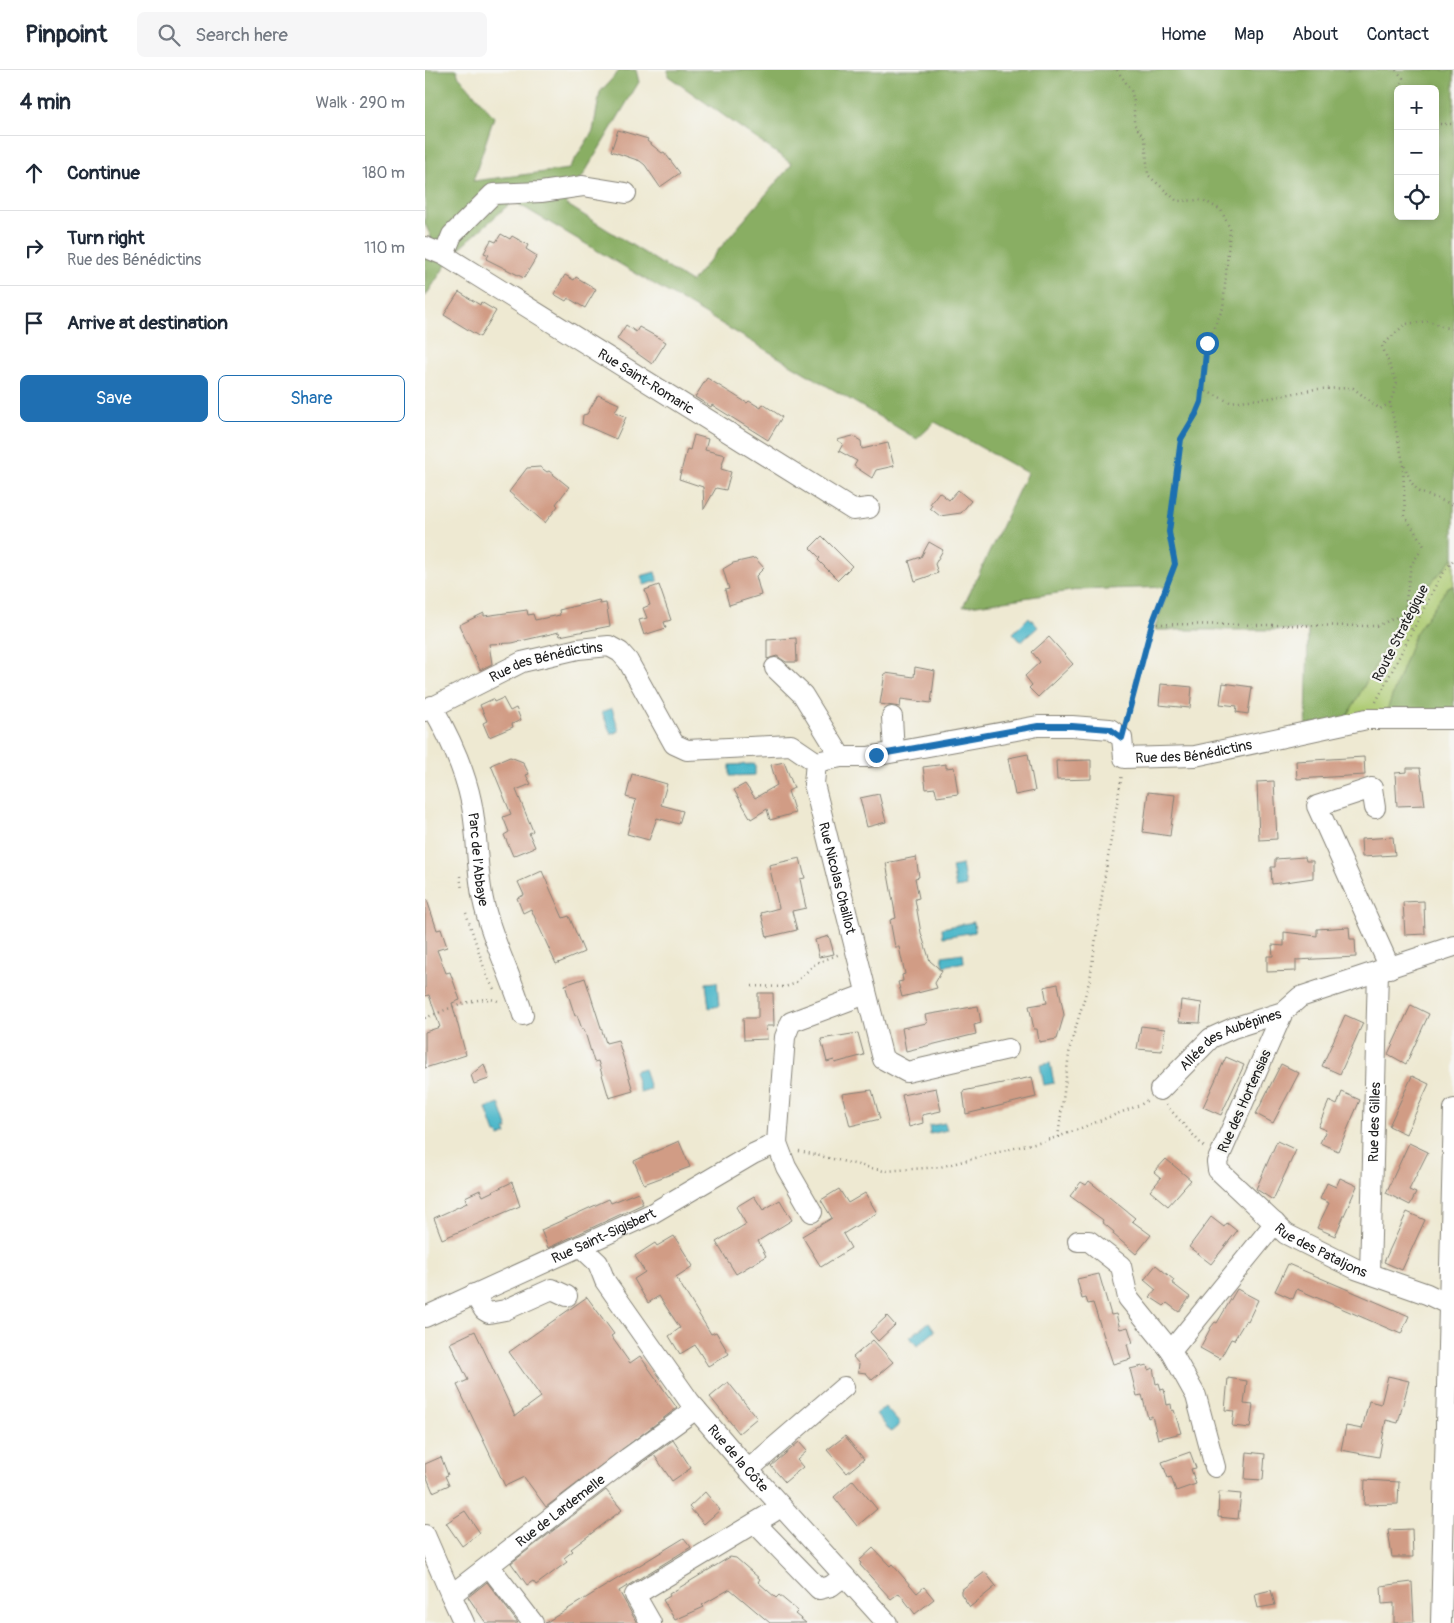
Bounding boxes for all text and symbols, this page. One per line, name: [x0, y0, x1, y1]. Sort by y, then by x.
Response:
search box: [137, 12, 487, 57]
text: Pinpoint: [25, 20, 107, 49]
icon: search: [155, 21, 183, 49]
text: Search here: [195, 23, 288, 47]
text: Home: [1161, 23, 1206, 46]
text: Map: [1234, 23, 1264, 46]
text: About: [1292, 23, 1338, 46]
text: Contact: [1366, 23, 1429, 46]
map controls: [1394, 85, 1439, 220]
button: +: [1394, 85, 1439, 130]
text: 4 min: [20, 89, 71, 116]
text: Walk · 290 m: [316, 93, 405, 113]
button: −: [1394, 130, 1439, 175]
icon: ahead: [20, 159, 48, 187]
text: Continue: [67, 161, 140, 185]
text: 180 m: [362, 163, 405, 183]
button: locate: [1394, 175, 1439, 220]
text: Turn right: [67, 226, 145, 250]
icon: right: [20, 234, 48, 262]
text: 110 m: [364, 238, 405, 258]
text: Rue des Bénédictins: [67, 250, 201, 270]
icon: arrive: [20, 309, 48, 337]
text: Arrive at destination: [67, 311, 228, 335]
route start: [1196, 332, 1219, 355]
street label: Rue Saint-Romaric: [595, 345, 697, 418]
button: Save: [20, 375, 208, 422]
button: Share: [218, 375, 405, 422]
street label: Route Stratégique: [1369, 582, 1432, 684]
street label: Rue des Bénédictins: [487, 639, 604, 686]
street label: Rue des Bénédictins: [1135, 736, 1254, 767]
route end: [865, 744, 888, 767]
street label: Parc de l'Abbaye: [464, 812, 492, 908]
street label: Rue Nicolas Chaillot: [815, 820, 859, 936]
street label: Allée des Aubépines: [1176, 1005, 1284, 1074]
street label: Rue des Hortensias: [1214, 1046, 1275, 1155]
street label: Rue des Gilles: [1365, 1081, 1384, 1162]
street label: Rue Saint-Sigisbert: [549, 1205, 659, 1267]
street label: Rue des Pataljons: [1271, 1220, 1370, 1281]
street label: Rue de la Côte: [704, 1421, 772, 1496]
street label: Rue de Lardemelle: [513, 1471, 608, 1551]

